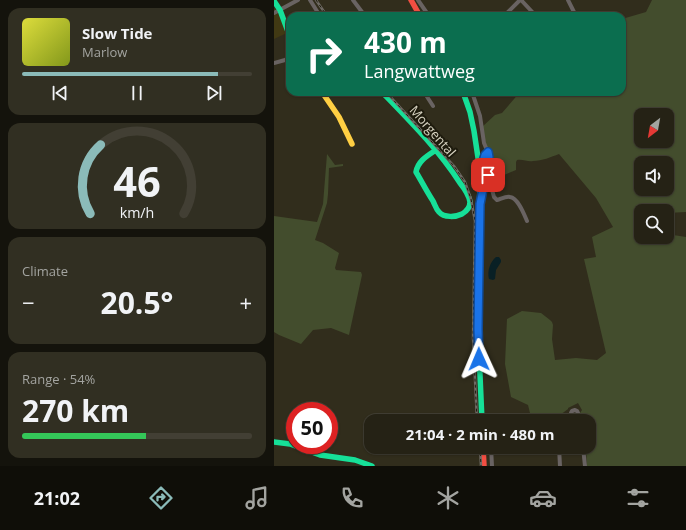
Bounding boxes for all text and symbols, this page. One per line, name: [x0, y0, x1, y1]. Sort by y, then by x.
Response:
text: Slow Tide: [82, 23, 152, 43]
text: 430 m: [364, 23, 447, 61]
icon: right: [298, 28, 350, 80]
text: Marlow: [82, 43, 127, 61]
text: Langwattweg: [364, 59, 475, 83]
icon: previous: [49, 82, 71, 104]
icon: pause: [126, 82, 148, 104]
icon: next: [203, 82, 225, 104]
street label: Morgental: [406, 102, 460, 160]
north arrow: [634, 108, 674, 148]
map controls: [634, 108, 674, 244]
text: 46: [113, 153, 161, 209]
button: sound: [634, 156, 674, 196]
pin: [471, 158, 505, 192]
icon: arrive: [477, 164, 499, 186]
text: km/h: [120, 202, 154, 221]
button: search: [634, 204, 674, 244]
text: Climate: [22, 262, 68, 280]
text: 20.5°: [101, 282, 173, 323]
text: −: [22, 287, 35, 317]
text: +: [239, 287, 252, 317]
position arrow: [458, 338, 500, 380]
text: Range · 54%: [22, 370, 95, 388]
text: 270 km: [22, 390, 129, 431]
speed limit sign: 50: [286, 402, 338, 454]
text: 21:04 · 2 min · 480 m: [406, 424, 554, 444]
icon: directions: [147, 484, 175, 512]
icon: music: [243, 484, 271, 512]
icon: phone: [338, 484, 366, 512]
icon: climate: [434, 484, 462, 512]
icon: car: [529, 484, 557, 512]
icon: filters: [624, 484, 652, 512]
text: 21:02: [34, 486, 80, 510]

